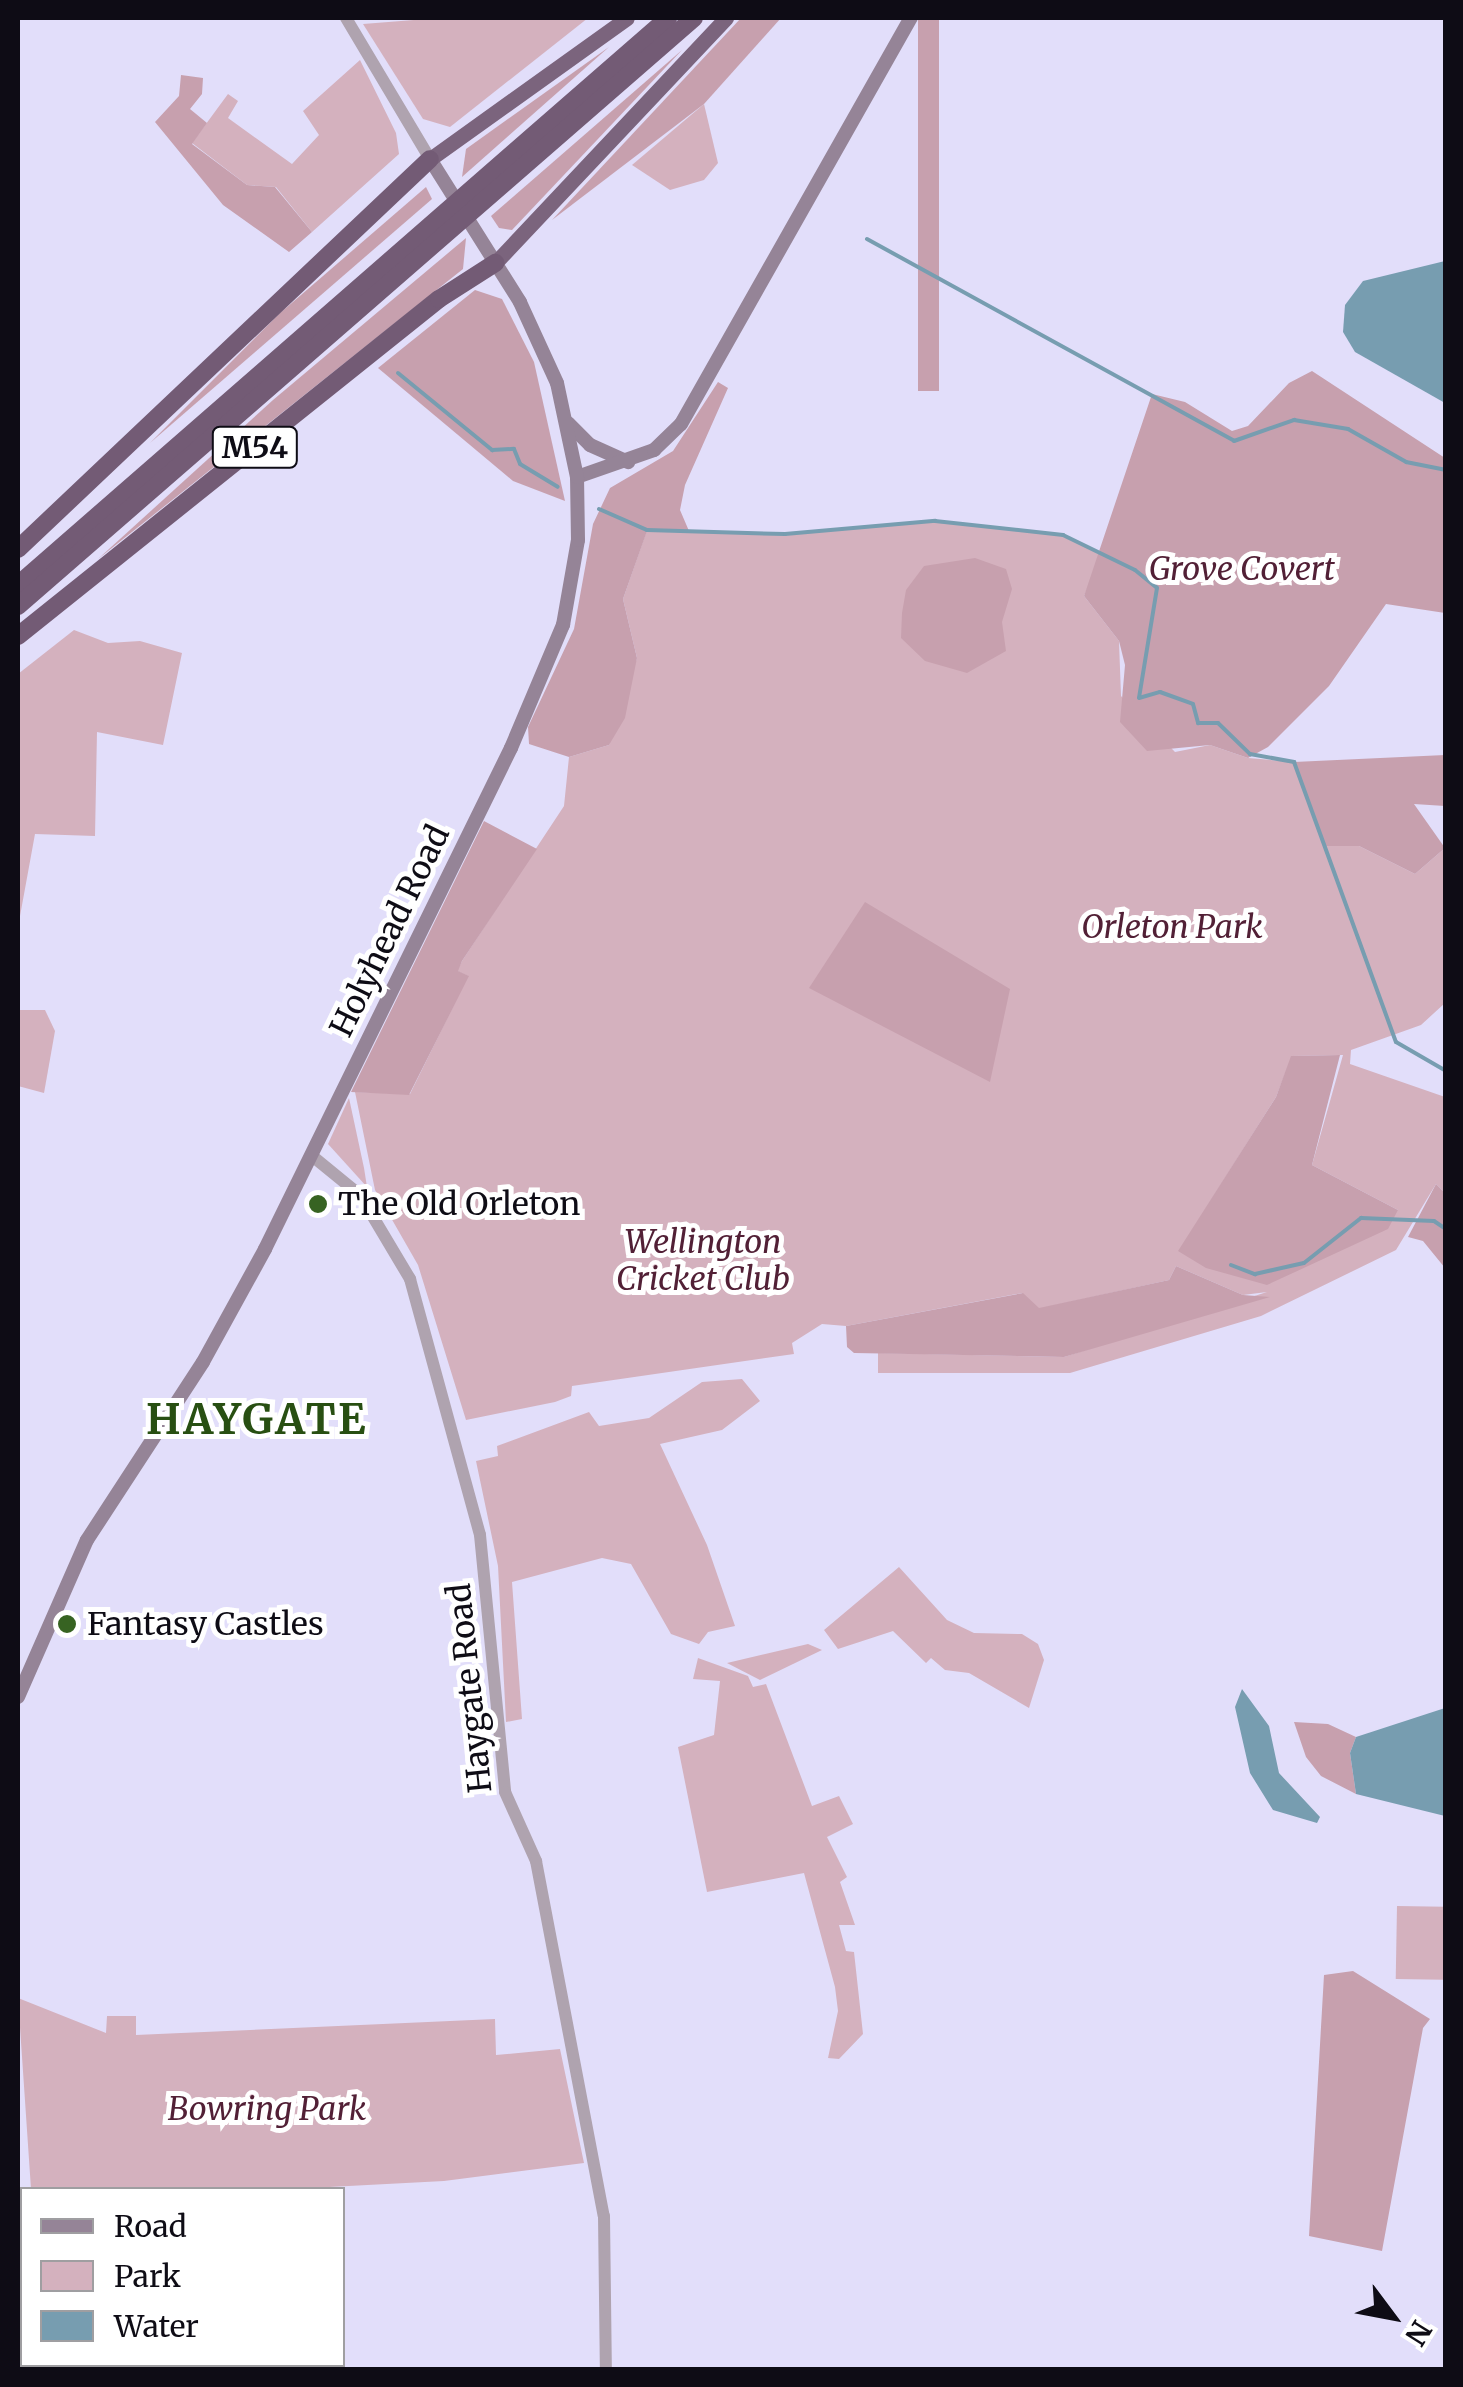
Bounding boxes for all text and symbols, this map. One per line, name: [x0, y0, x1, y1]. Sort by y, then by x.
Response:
road number: M54: [210, 422, 300, 472]
park label: Grove Covert: [1149, 550, 1335, 588]
street label: Holyhead Road: [322, 819, 458, 1043]
park label: Orleton Park: [1081, 908, 1263, 946]
place label: The Old Orleton: [338, 1185, 580, 1223]
marker: The Old Orleton: [307, 1193, 329, 1215]
park label: Wellington Cricket Club: [616, 1224, 790, 1299]
district label: HAYGATE: [146, 1394, 368, 1444]
street label: Haygate Road: [440, 1581, 500, 1795]
place label: Fantasy Castles: [87, 1605, 324, 1643]
marker: Fantasy Castles: [56, 1613, 78, 1635]
park label: Bowring Park: [168, 2090, 366, 2128]
legend: [20, 2187, 345, 2367]
text: Road: [114, 2207, 187, 2245]
text: Park: [114, 2257, 181, 2295]
north arrow: [1343, 2267, 1443, 2367]
text: Water: [114, 2307, 199, 2345]
text: N: [1397, 2314, 1440, 2352]

